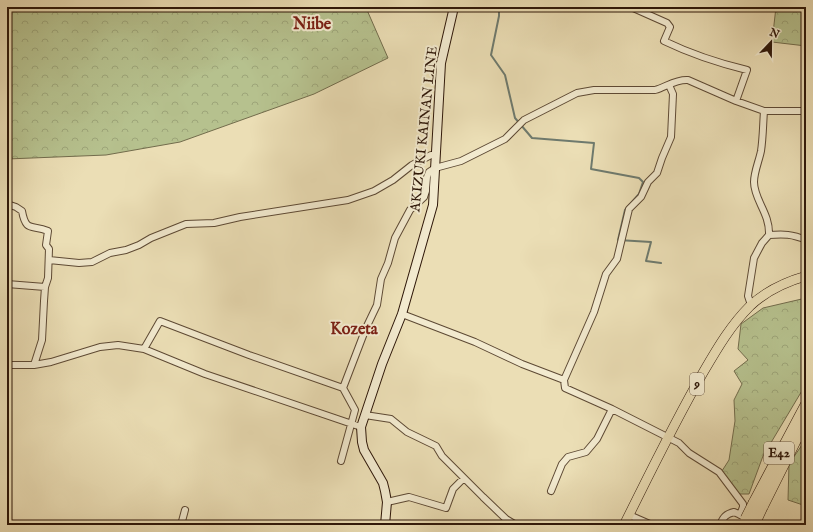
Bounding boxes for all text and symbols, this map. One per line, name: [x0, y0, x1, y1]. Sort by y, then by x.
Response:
district label: Niibe: [292, 15, 332, 35]
north arrow: [751, 22, 791, 62]
text: N: [766, 25, 782, 42]
street label: AKIZUKI KAINAN LINE: [406, 45, 442, 214]
district label: Kozeta: [330, 320, 379, 340]
road number: 9: [690, 373, 704, 395]
road number: E42: [764, 442, 794, 464]

